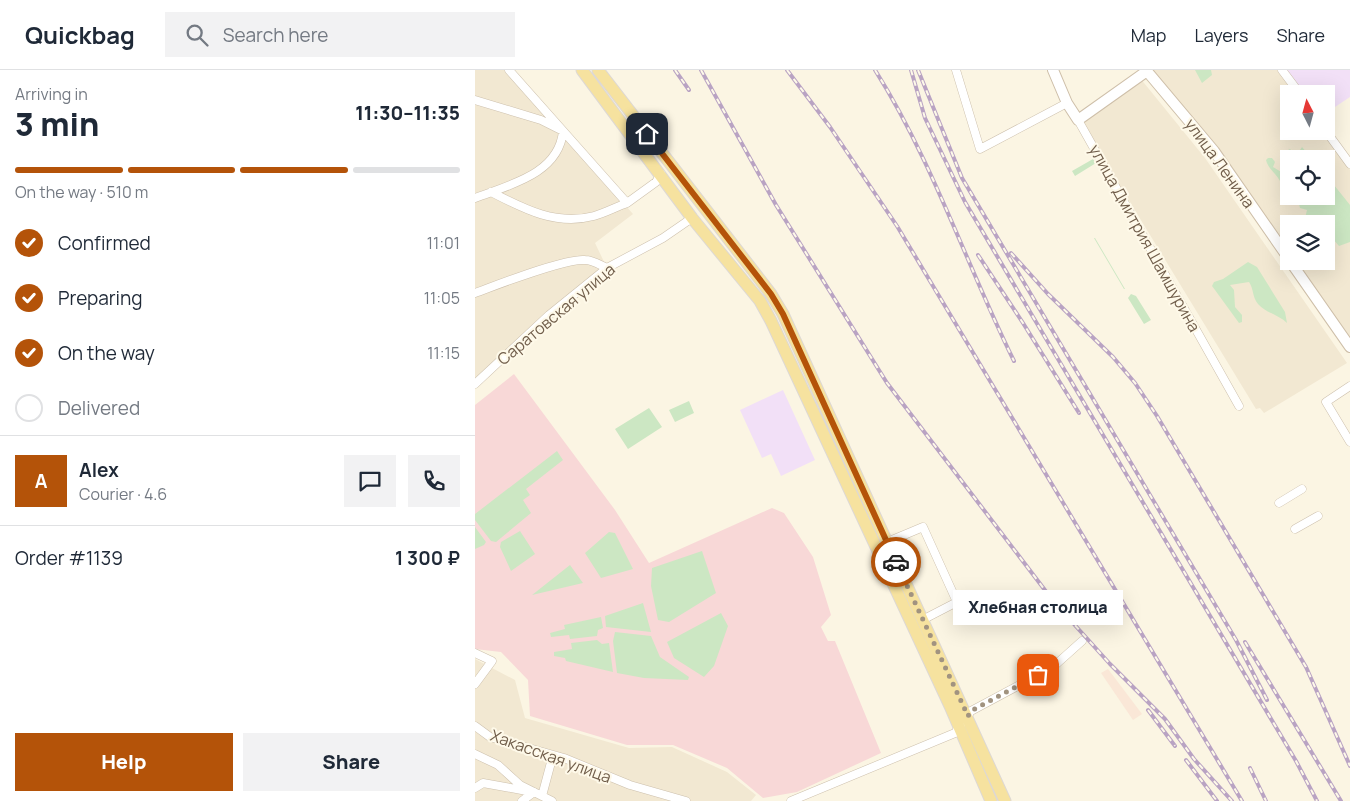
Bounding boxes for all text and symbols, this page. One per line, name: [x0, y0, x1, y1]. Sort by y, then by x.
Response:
search box: [165, 12, 515, 57]
text: Quickbag: [25, 18, 135, 51]
icon: search: [183, 21, 211, 49]
text: Search here: [223, 22, 328, 48]
text: Map: [1131, 23, 1166, 47]
text: Layers: [1194, 23, 1248, 47]
text: Share: [1276, 23, 1325, 47]
text: Arriving in: [15, 83, 88, 105]
north arrow: [1280, 85, 1335, 140]
map controls: [1280, 85, 1335, 270]
text: 11:30–11:35: [355, 100, 460, 126]
text: 3 min: [15, 102, 99, 146]
pin: [626, 113, 668, 155]
street label: улица Ленина: [1180, 114, 1260, 212]
icon: home: [633, 120, 661, 148]
street label: улица Дмитрия Шамшурина: [1084, 140, 1206, 336]
button: locate: [1280, 150, 1335, 205]
text: On the way · 510 m: [15, 181, 148, 203]
button: layers: [1280, 215, 1335, 270]
icon: check: [15, 229, 43, 257]
text: Confirmed: [58, 230, 151, 256]
text: 11:01: [427, 232, 460, 254]
street label: Саратовская улица: [492, 258, 620, 370]
icon: check: [15, 284, 43, 312]
text: Preparing: [58, 285, 143, 311]
text: 11:05: [424, 287, 460, 309]
icon: check: [15, 339, 43, 367]
text: On the way: [58, 340, 155, 366]
text: 11:15: [427, 342, 460, 364]
text: Delivered: [58, 395, 140, 421]
button: chat: [344, 455, 396, 507]
button: phone: [408, 455, 460, 507]
text: Alex: [79, 457, 119, 483]
text: A: [35, 468, 47, 494]
text: Courier · 4.6: [79, 483, 167, 505]
courier: [871, 537, 921, 587]
text: Order #1139: [15, 545, 123, 571]
text: 1 300 ₽: [395, 545, 460, 571]
icon: car: [882, 548, 910, 576]
callout: Хлебная столица: [953, 590, 1123, 625]
text: Хлебная столица: [968, 596, 1108, 618]
pin: [1017, 654, 1059, 696]
icon: bag: [1024, 661, 1052, 689]
street label: Хакасская улица: [488, 724, 614, 788]
button: Help: [15, 733, 233, 791]
button: Share: [243, 733, 460, 791]

